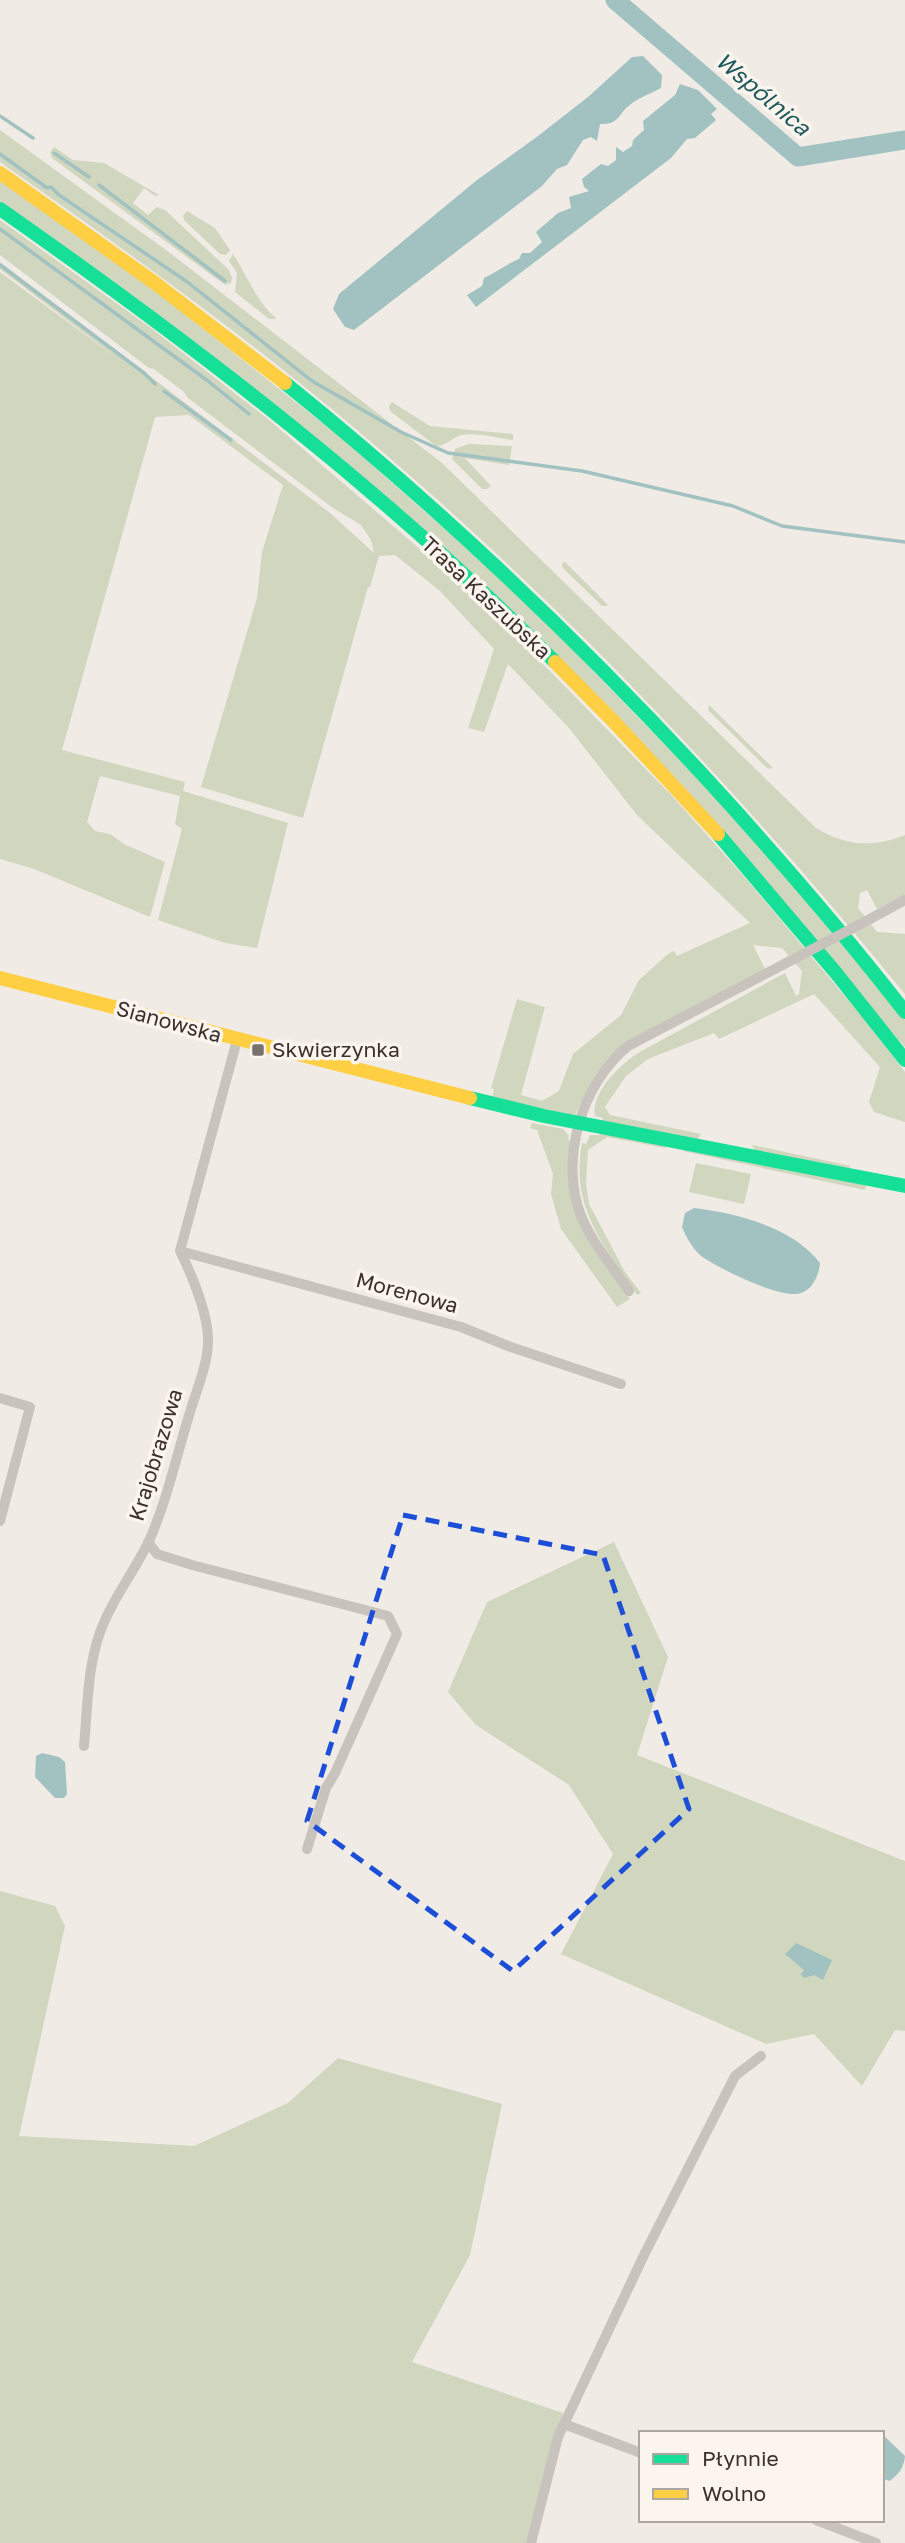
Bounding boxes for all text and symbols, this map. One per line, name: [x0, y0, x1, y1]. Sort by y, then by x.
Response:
water label: Wspólnica: [711, 46, 817, 141]
street label: Trasa Kaszubska: [417, 531, 557, 664]
street label: Sianowska: [114, 995, 225, 1048]
place label: Skwierzynka: [272, 1036, 400, 1062]
marker: Skwierzynka: [250, 1042, 266, 1058]
street label: Morenowa: [353, 1266, 461, 1318]
street label: Krajobrazowa: [123, 1385, 187, 1524]
legend: [639, 2431, 884, 2522]
text: Płynnie: [702, 2445, 779, 2471]
text: Wolno: [702, 2480, 766, 2506]

